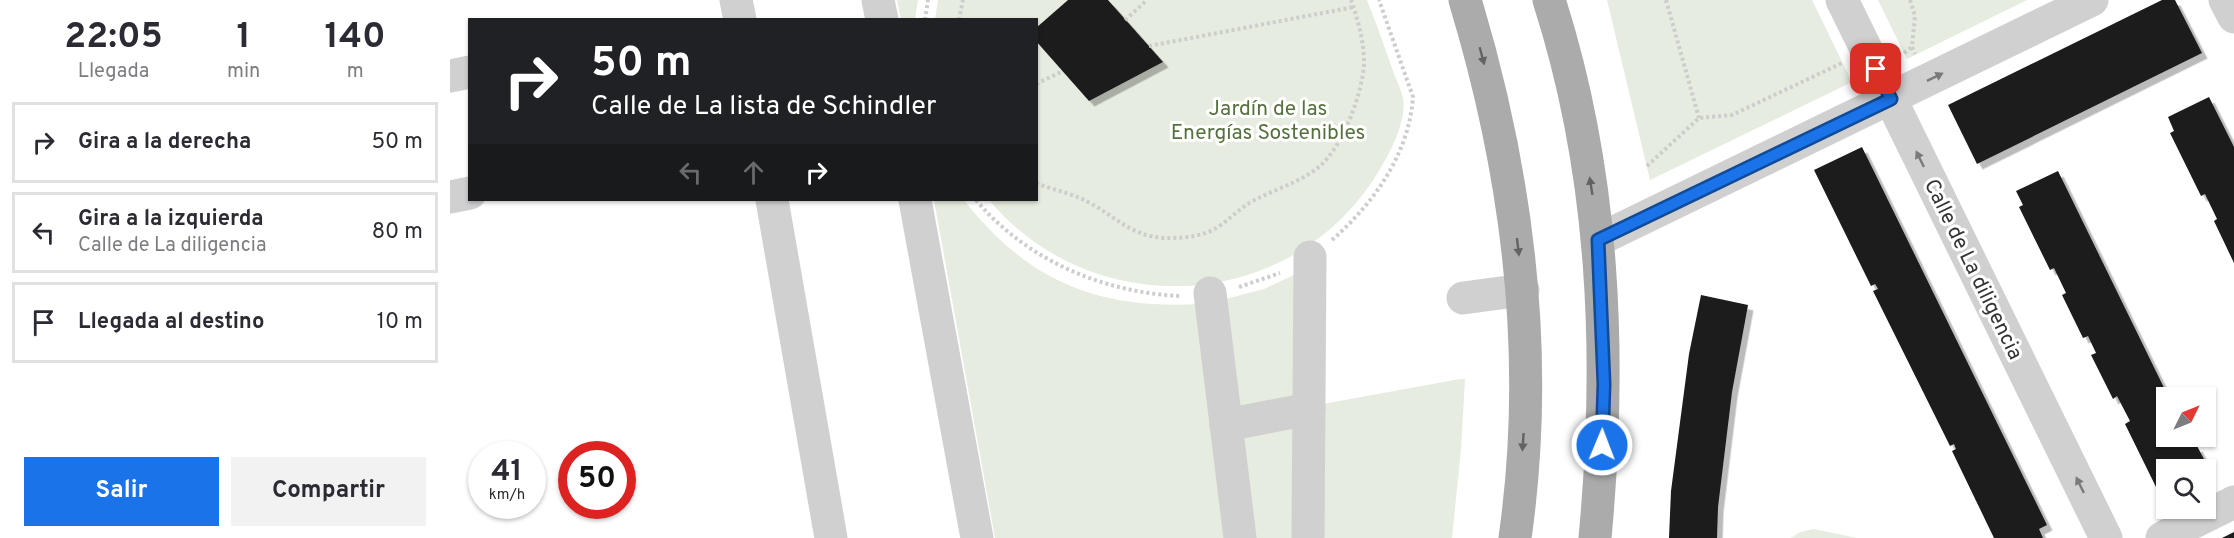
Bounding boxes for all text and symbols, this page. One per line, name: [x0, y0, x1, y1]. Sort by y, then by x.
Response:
text: 22:05: [64, 15, 163, 61]
text: 1: [236, 15, 251, 61]
text: 140: [324, 15, 386, 61]
text: 50 m: [591, 38, 692, 91]
icon: right: [492, 42, 570, 120]
pin: [1850, 43, 1901, 94]
one-way arrow: [1478, 47, 1487, 65]
icon: arrive: [1859, 52, 1892, 85]
text: Llegada: [78, 59, 149, 85]
text: min: [227, 59, 260, 85]
text: m: [347, 59, 364, 85]
one-way arrow: [1926, 73, 1943, 82]
text: Calle de La lista de Schindler: [591, 90, 937, 124]
park label: Jardín de las Energías Sostenibles: [1171, 96, 1365, 147]
icon: right: [27, 126, 60, 159]
text: Gira a la derecha: [78, 129, 251, 156]
text: 50 m: [371, 129, 423, 156]
one-way arrow: [1916, 151, 1925, 168]
icon: left: [674, 156, 707, 189]
icon: ahead: [737, 156, 770, 189]
icon: right: [800, 156, 833, 189]
street label: Calle de La diligencia: [1917, 175, 2028, 364]
one-way arrow: [1586, 177, 1595, 196]
text: Gira a la izquierda: [78, 206, 264, 233]
icon: left: [27, 216, 60, 249]
text: 80 m: [372, 219, 423, 246]
text: Calle de La diligencia: [78, 233, 266, 259]
one-way arrow: [1514, 238, 1523, 257]
icon: arrive: [27, 306, 60, 339]
text: Llegada al destino: [78, 309, 264, 336]
text: 10 m: [377, 309, 423, 336]
north arrow: [2156, 387, 2216, 447]
map controls: [2156, 387, 2216, 519]
position arrow: [1570, 413, 1634, 477]
one-way arrow: [1519, 432, 1528, 451]
speed limit sign: 50: [558, 441, 636, 519]
text: 41: [491, 454, 523, 491]
button: Salir: [24, 457, 219, 526]
button: Compartir: [231, 457, 426, 526]
button: search: [2156, 459, 2216, 519]
one-way arrow: [2076, 477, 2085, 494]
text: km/h: [489, 486, 525, 505]

